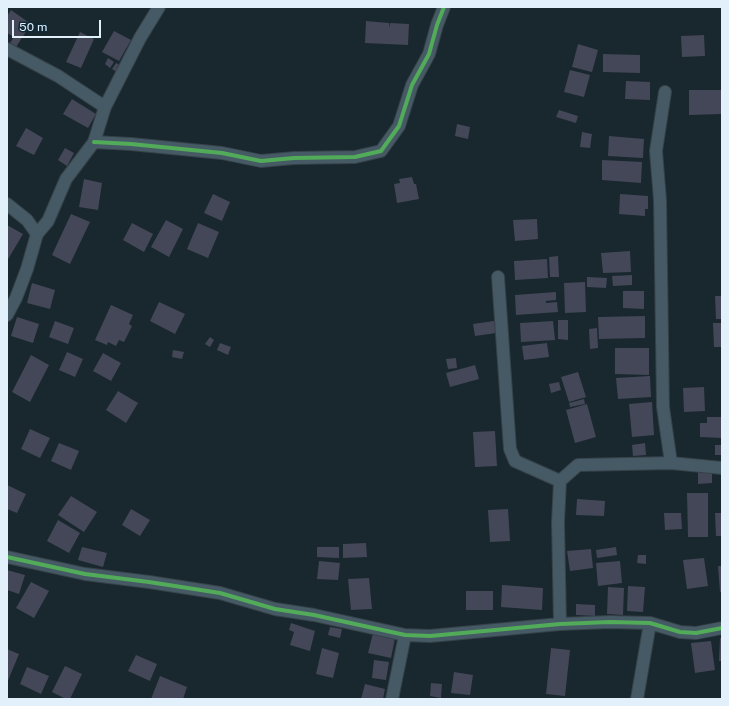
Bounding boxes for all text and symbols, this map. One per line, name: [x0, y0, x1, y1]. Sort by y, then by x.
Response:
scale bar: [14, 12, 103, 38]
text: 50 m: [19, 20, 47, 34]

